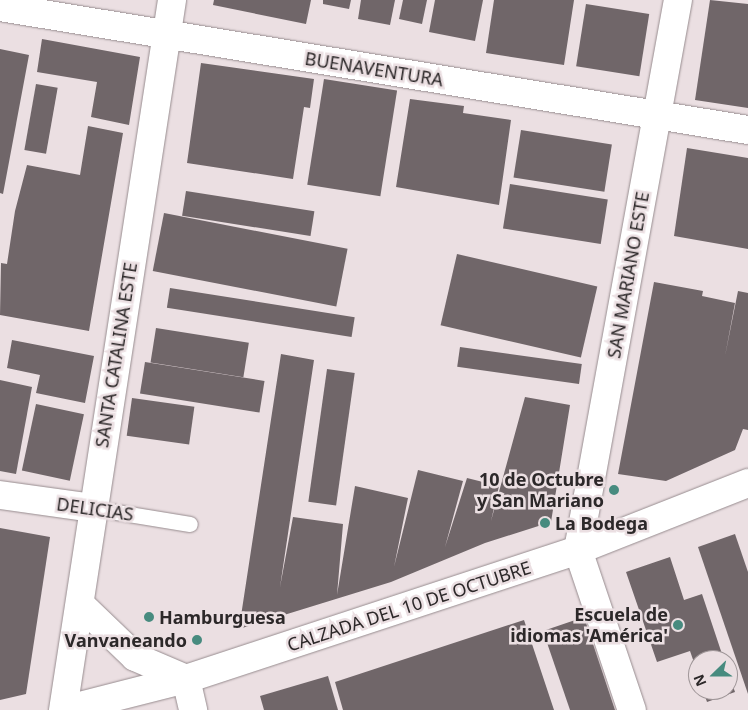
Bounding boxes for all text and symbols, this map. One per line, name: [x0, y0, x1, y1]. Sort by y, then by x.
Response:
street label: BUENAVENTURA: [303, 47, 445, 91]
street label: SAN MARIANO ESTE: [603, 190, 653, 360]
street label: SANTA CATALINA ESTE: [91, 261, 141, 449]
place label: 10 de Octubre y San Mariano: [477, 469, 604, 512]
marker: 10 de Octubre y San Mariano: [608, 484, 620, 496]
street label: DELICIAS: [55, 493, 135, 525]
place label: La Bodega: [555, 512, 648, 534]
marker: La Bodega: [539, 517, 551, 529]
street label: CALZADA DEL 10 DE OCTUBRE: [284, 556, 534, 656]
place label: Escuela de idiomas 'América': [510, 604, 668, 646]
place label: Hamburguesa: [159, 606, 286, 628]
marker: Hamburguesa: [143, 611, 155, 623]
marker: Escuela de idiomas 'América': [672, 619, 684, 631]
place label: Vanvaneando: [65, 629, 187, 651]
marker: Vanvaneando: [191, 634, 203, 646]
north arrow: [688, 650, 738, 700]
text: N: [689, 672, 711, 689]

